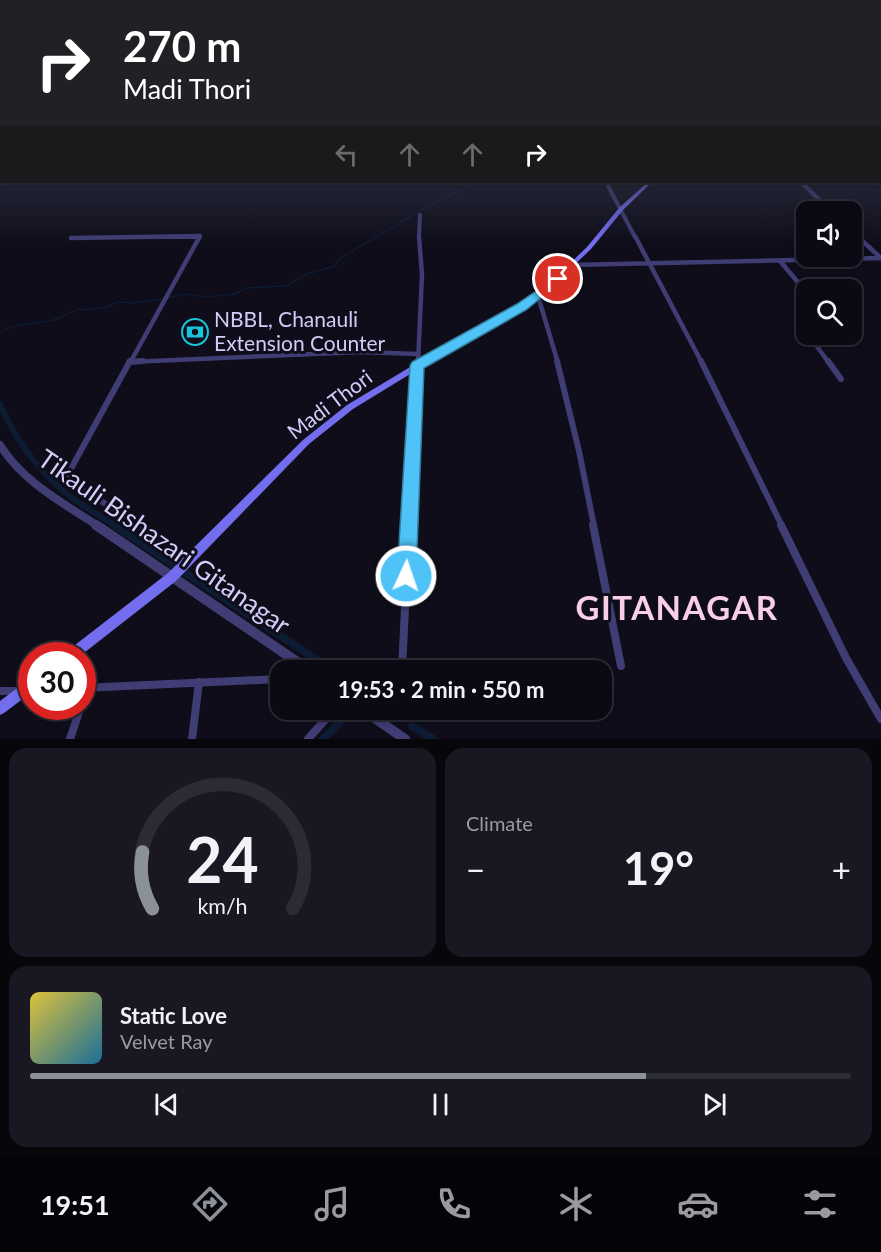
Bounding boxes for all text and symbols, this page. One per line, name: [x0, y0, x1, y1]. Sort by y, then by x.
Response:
text: 270 m: [123, 21, 241, 71]
icon: right: [24, 24, 102, 102]
text: Madi Thori: [123, 72, 251, 105]
icon: left: [330, 138, 363, 171]
icon: ahead: [393, 138, 426, 171]
icon: ahead: [456, 138, 489, 171]
icon: right: [519, 138, 552, 171]
map controls: [796, 201, 862, 345]
button: sound: [796, 201, 862, 267]
pin: [532, 253, 583, 304]
icon: arrive: [541, 262, 574, 295]
button: search: [796, 279, 862, 345]
place label: NBBL, Chanauli Extension Counter: [214, 306, 386, 355]
bank icon: NBBL, Chanauli Extension Counter: [180, 317, 210, 347]
street label: Madi Thori: [282, 364, 376, 444]
street label: Tikauli Bishazari Gitanagar: [32, 442, 297, 641]
position arrow: [374, 544, 438, 608]
district label: GITANAGAR: [575, 587, 779, 627]
speed limit sign: 30: [18, 642, 96, 720]
text: 19:53 · 2 min · 550 m: [338, 676, 544, 703]
text: Climate: [466, 811, 533, 835]
text: 24: [186, 821, 259, 896]
text: 19°: [623, 841, 694, 895]
text: −: [466, 849, 485, 889]
text: +: [832, 849, 851, 889]
text: km/h: [197, 894, 248, 920]
text: Static Love: [120, 1002, 227, 1029]
text: Velvet Ray: [120, 1029, 213, 1053]
icon: previous: [150, 1088, 183, 1121]
icon: pause: [424, 1088, 457, 1121]
icon: next: [698, 1088, 731, 1121]
icon: directions: [189, 1183, 231, 1225]
icon: music: [311, 1183, 353, 1225]
icon: phone: [433, 1183, 475, 1225]
icon: climate: [555, 1183, 597, 1225]
icon: car: [677, 1183, 719, 1225]
icon: filters: [799, 1183, 841, 1225]
text: 19:51: [40, 1188, 110, 1221]

